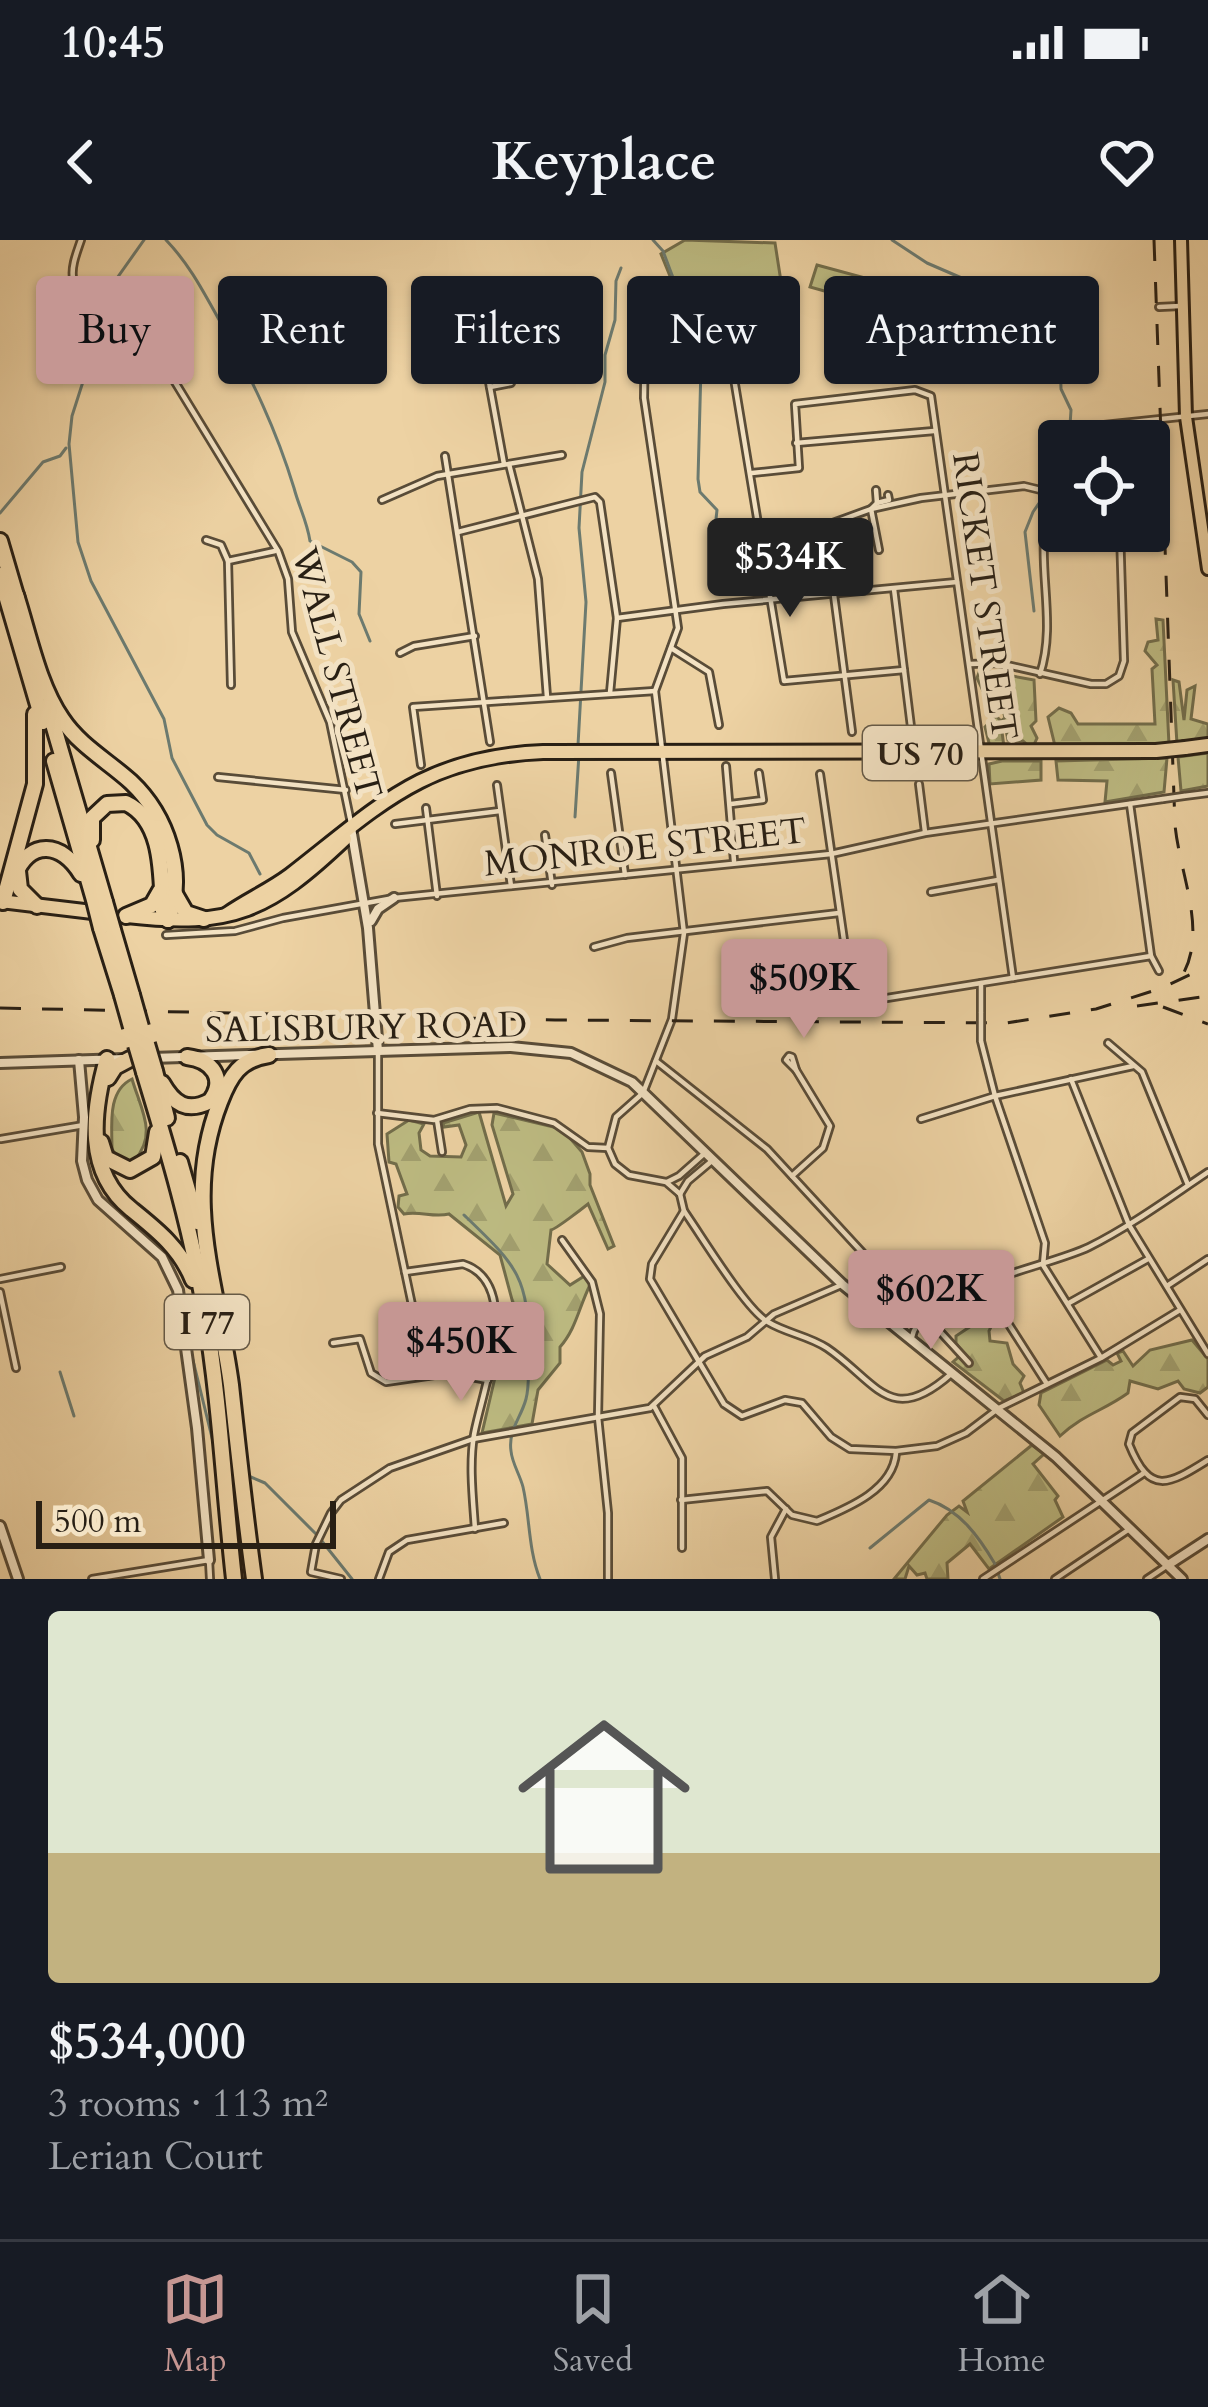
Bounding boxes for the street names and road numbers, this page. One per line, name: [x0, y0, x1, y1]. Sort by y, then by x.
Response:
street label: RICKET STREET: [940, 449, 1029, 743]
street label: WALL STREET: [279, 541, 394, 805]
road number: US 70: [863, 726, 977, 780]
street label: MONROE STREET: [482, 806, 809, 889]
street label: SALISBURY ROAD: [205, 1000, 527, 1055]
road number: I 77: [165, 1295, 249, 1349]

